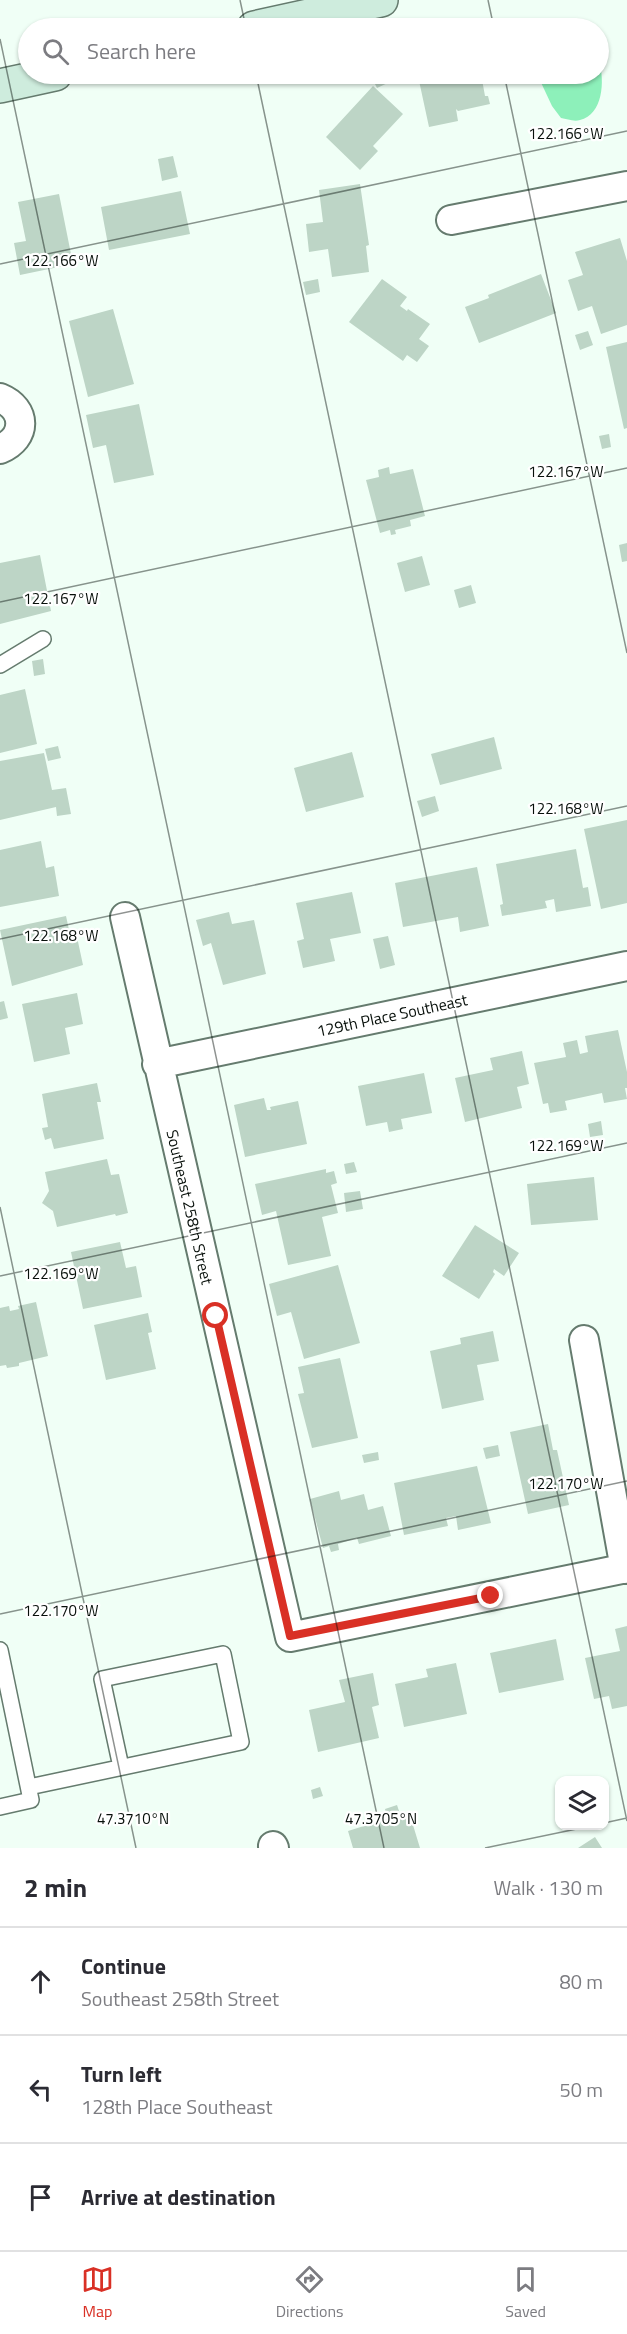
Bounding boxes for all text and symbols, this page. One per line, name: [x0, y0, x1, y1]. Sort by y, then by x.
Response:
search box: [18, 18, 609, 84]
text: Search here: [87, 34, 196, 68]
icon: search: [39, 35, 72, 68]
text: 122.166°W: [528, 122, 604, 145]
text: 122.166°W: [23, 249, 99, 272]
text: 122.167°W: [528, 460, 604, 483]
text: 122.167°W: [23, 587, 99, 610]
text: 122.168°W: [528, 797, 604, 820]
text: 122.168°W: [23, 924, 99, 947]
street label: 129th Place Southeast: [315, 987, 470, 1043]
street label: Southeast 258th Street: [160, 1127, 220, 1287]
text: 122.169°W: [528, 1134, 604, 1157]
text: 122.169°W: [23, 1262, 99, 1285]
route start: [202, 1302, 228, 1328]
text: 122.170°W: [528, 1472, 604, 1495]
route end: [477, 1582, 503, 1608]
text: 122.170°W: [23, 1599, 99, 1622]
map controls: [555, 1776, 609, 1830]
button: layers: [555, 1776, 609, 1830]
text: 47.3710°N: [97, 1807, 169, 1830]
text: 47.3705°N: [345, 1807, 417, 1830]
text: 2 min: [24, 1868, 87, 1907]
text: Walk · 130 m: [494, 1872, 603, 1903]
text: Continue: [81, 1949, 166, 1983]
icon: ahead: [24, 1965, 57, 1998]
text: 80 m: [559, 1966, 603, 1997]
text: Southeast 258th Street: [81, 1983, 279, 2014]
text: Turn left: [81, 2057, 162, 2091]
icon: left: [24, 2073, 57, 2106]
text: 50 m: [559, 2074, 603, 2105]
text: 128th Place Southeast: [81, 2091, 273, 2122]
text: Arrive at destination: [81, 2180, 276, 2214]
icon: arrive: [24, 2181, 57, 2214]
tab: Map: [81, 2263, 114, 2323]
tab: Directions: [276, 2263, 344, 2323]
tab: Saved: [505, 2263, 546, 2323]

